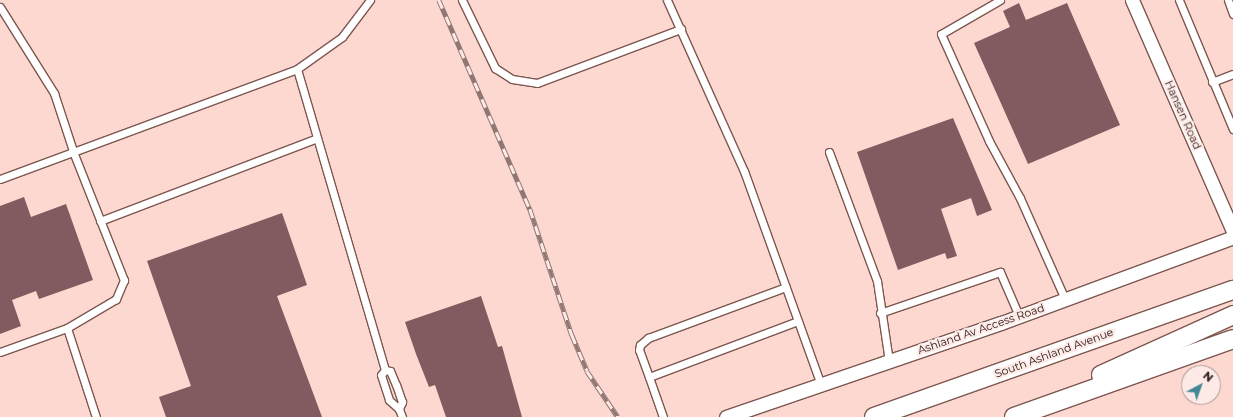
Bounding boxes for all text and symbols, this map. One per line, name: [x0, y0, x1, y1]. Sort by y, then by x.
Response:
street label: Hansen Road: [1162, 79, 1204, 151]
street label: Ashland Av Access Road: [916, 301, 1046, 357]
street label: South Ashland Avenue: [993, 325, 1115, 381]
north arrow: [1181, 365, 1221, 405]
text: N: [1200, 368, 1216, 385]

